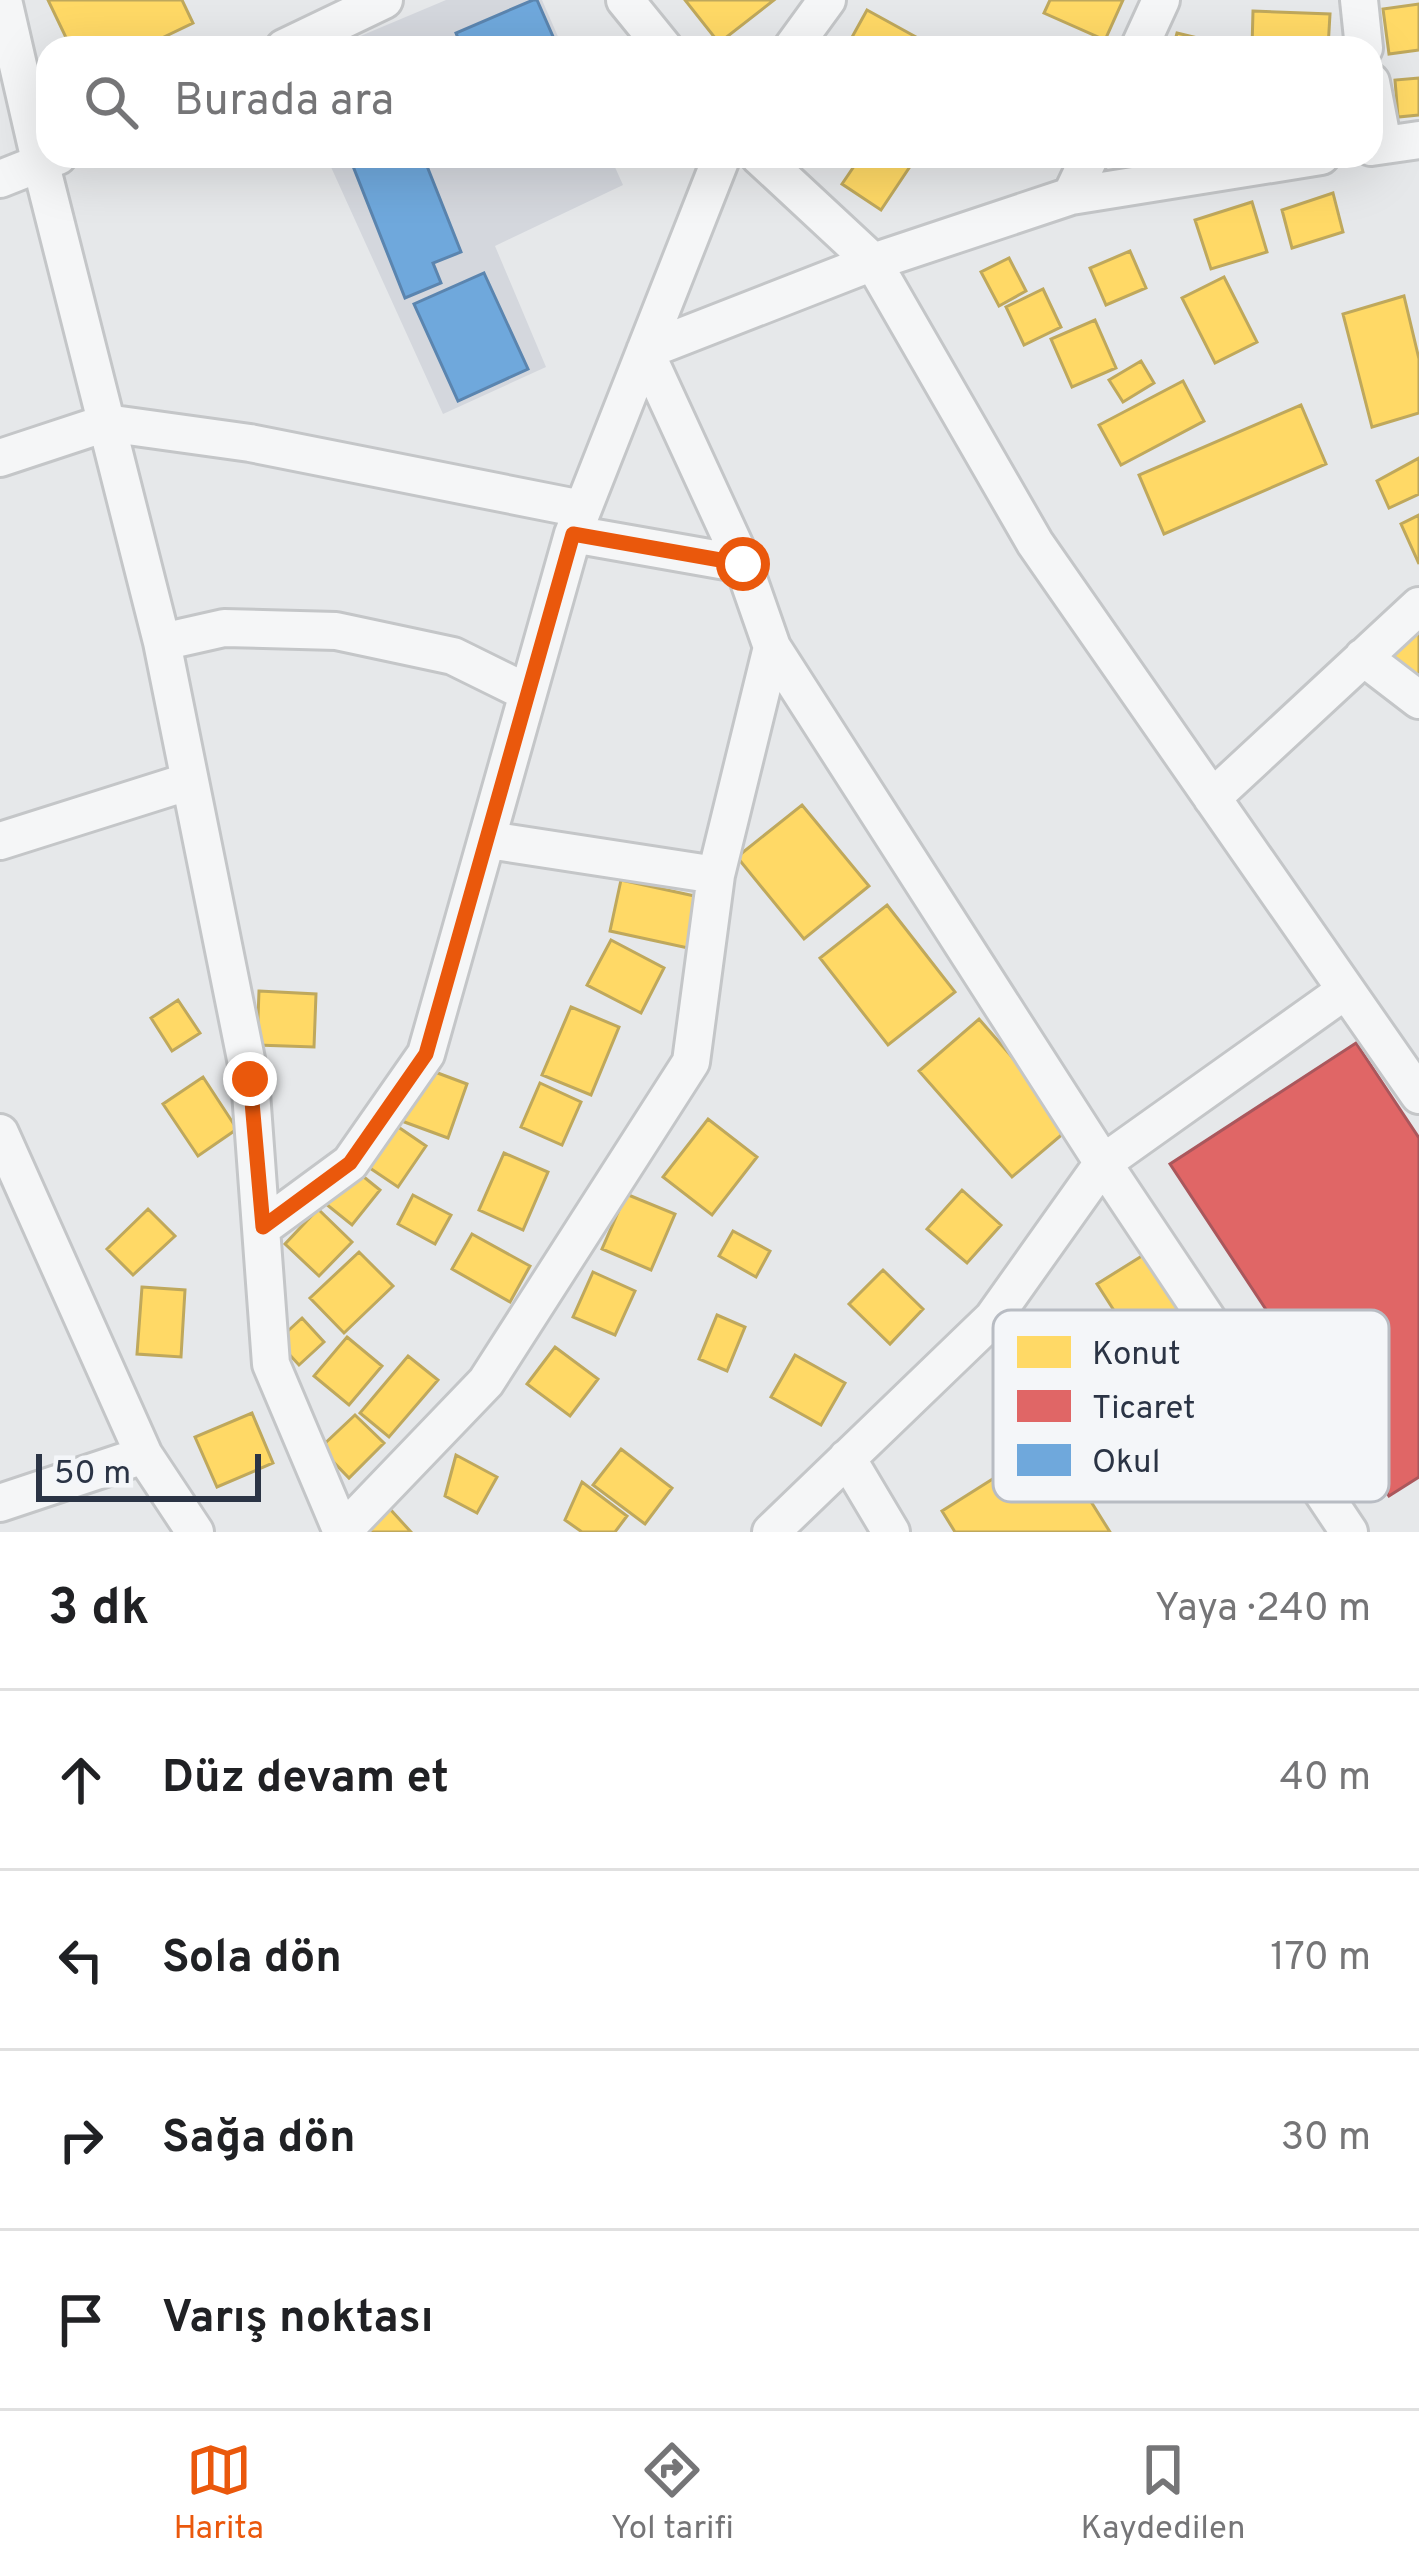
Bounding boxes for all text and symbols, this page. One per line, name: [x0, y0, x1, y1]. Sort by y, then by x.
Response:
search box: [36, 36, 1383, 168]
icon: search: [78, 69, 144, 135]
text: Burada ara: [174, 74, 394, 131]
route start: [716, 537, 770, 591]
route end: [223, 1052, 277, 1106]
legend: [993, 1310, 1389, 1502]
text: Konut: [1092, 1335, 1181, 1377]
text: Ticaret: [1092, 1389, 1196, 1431]
text: Okul: [1092, 1443, 1160, 1485]
scale bar: [36, 1448, 261, 1501]
text: 50 m: [54, 1454, 131, 1496]
text: 3 dk: [48, 1578, 149, 1643]
text: Yaya · 240 m: [1155, 1586, 1371, 1635]
icon: ahead: [48, 1747, 114, 1813]
text: Düz devam et: [162, 1751, 449, 1808]
text: 40 m: [1280, 1755, 1371, 1804]
icon: left: [48, 1927, 114, 1993]
text: Sola dön: [162, 1931, 342, 1988]
text: 170 m: [1270, 1935, 1371, 1984]
icon: right: [48, 2107, 114, 2173]
text: Sağa dön: [162, 2111, 356, 2168]
text: 30 m: [1281, 2115, 1371, 2164]
icon: arrive: [48, 2287, 114, 2353]
text: Varış noktası: [162, 2291, 434, 2348]
tab: Harita: [173, 2437, 264, 2551]
tab: Yol tarifi: [611, 2437, 734, 2551]
tab: Kaydedilen: [1081, 2437, 1246, 2551]

